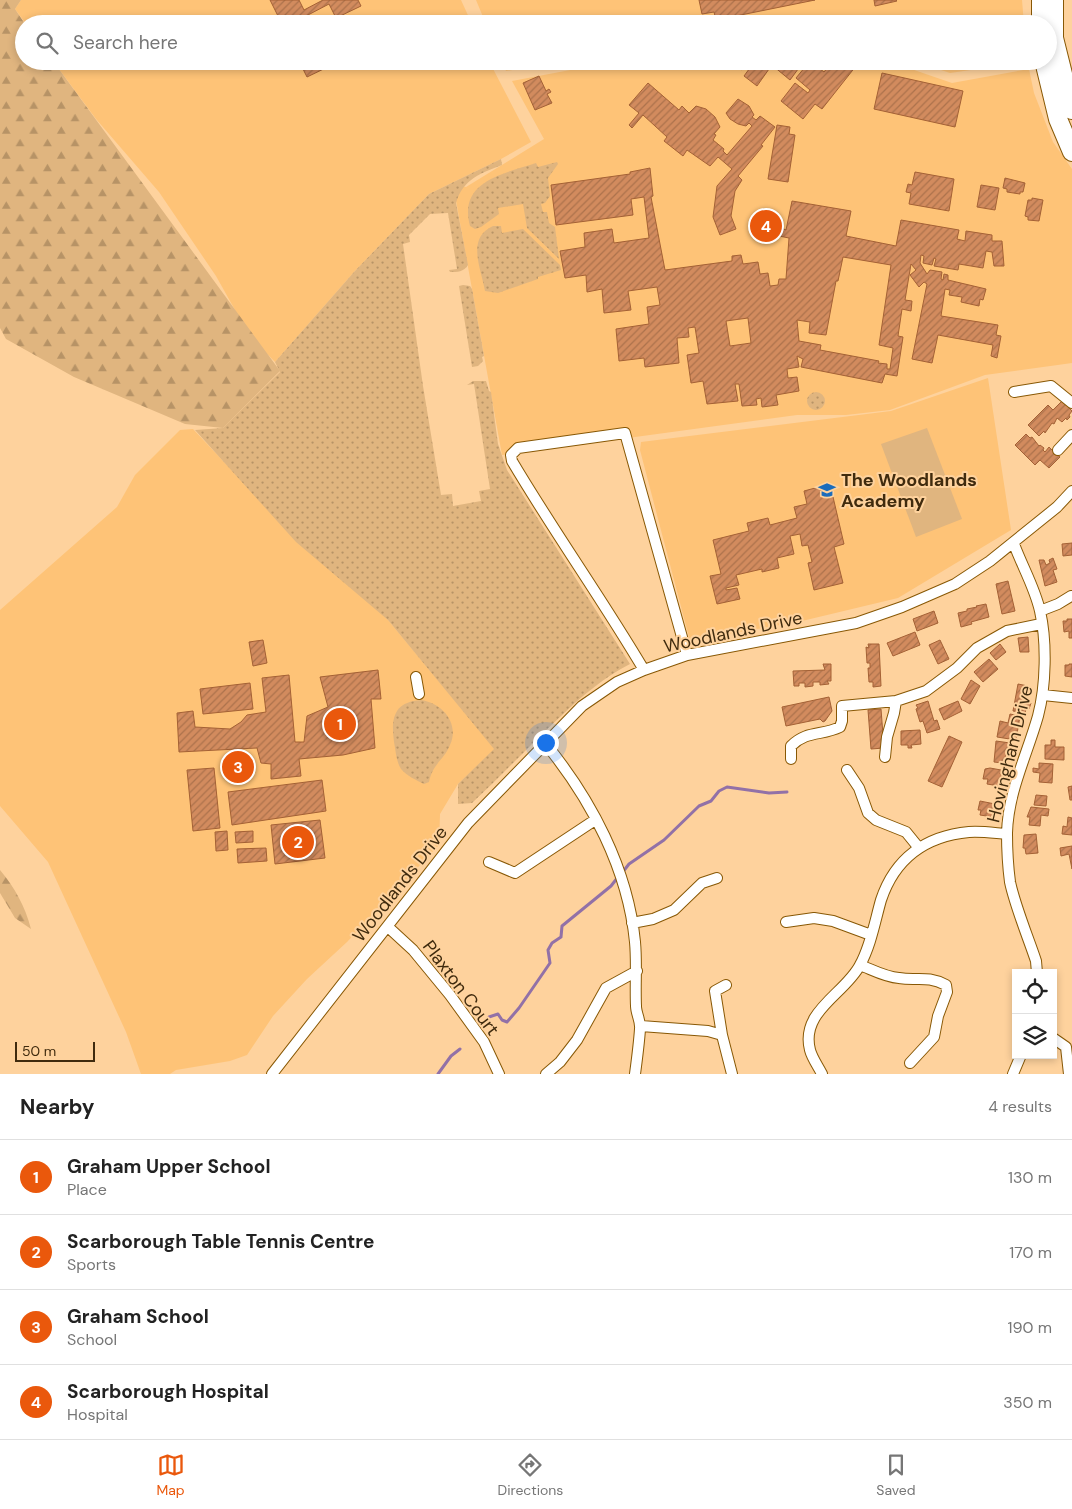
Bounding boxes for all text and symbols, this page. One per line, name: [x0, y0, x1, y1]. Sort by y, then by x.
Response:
search box: [15, 15, 1057, 70]
icon: search: [33, 29, 61, 57]
text: Search here: [73, 30, 178, 55]
pin: 4: [750, 207, 782, 245]
place label: The Woodlands Academy: [841, 468, 977, 513]
school or university icon: The Woodlands Academy: [817, 480, 837, 500]
street label: Woodlands Drive: [662, 606, 804, 658]
street label: Hovingham Drive: [981, 683, 1039, 825]
pin: 1: [324, 705, 356, 743]
your location: [533, 730, 559, 756]
pin: 3: [222, 748, 254, 786]
street label: Woodlands Drive: [347, 821, 453, 947]
pin: 2: [282, 823, 314, 861]
street label: Plaxton Court: [417, 935, 505, 1041]
map controls: [1012, 969, 1057, 1059]
button: locate: [1012, 969, 1057, 1014]
button: layers: [1012, 1014, 1057, 1059]
scale bar: [15, 1039, 95, 1062]
text: 50 m: [22, 1042, 56, 1060]
text: Nearby: [20, 1093, 94, 1121]
text: 4 results: [988, 1096, 1052, 1117]
text: Graham Upper School: [67, 1154, 271, 1179]
text: 1: [33, 1167, 39, 1188]
text: 130 m: [1008, 1167, 1052, 1188]
text: Place: [67, 1179, 107, 1200]
text: Scarborough Table Tennis Centre: [67, 1229, 374, 1254]
text: 2: [31, 1242, 41, 1263]
text: 170 m: [1009, 1242, 1052, 1263]
text: Sports: [67, 1254, 116, 1275]
text: Graham School: [67, 1304, 209, 1329]
text: 3: [31, 1317, 41, 1338]
text: 190 m: [1008, 1317, 1052, 1338]
text: School: [67, 1329, 117, 1350]
text: Scarborough Hospital: [67, 1379, 269, 1404]
text: 4: [31, 1392, 41, 1413]
text: 350 m: [1003, 1392, 1052, 1413]
text: Hospital: [67, 1404, 128, 1425]
tab: Map: [156, 1451, 185, 1499]
tab: Directions: [498, 1451, 563, 1499]
tab: Saved: [876, 1451, 916, 1499]

